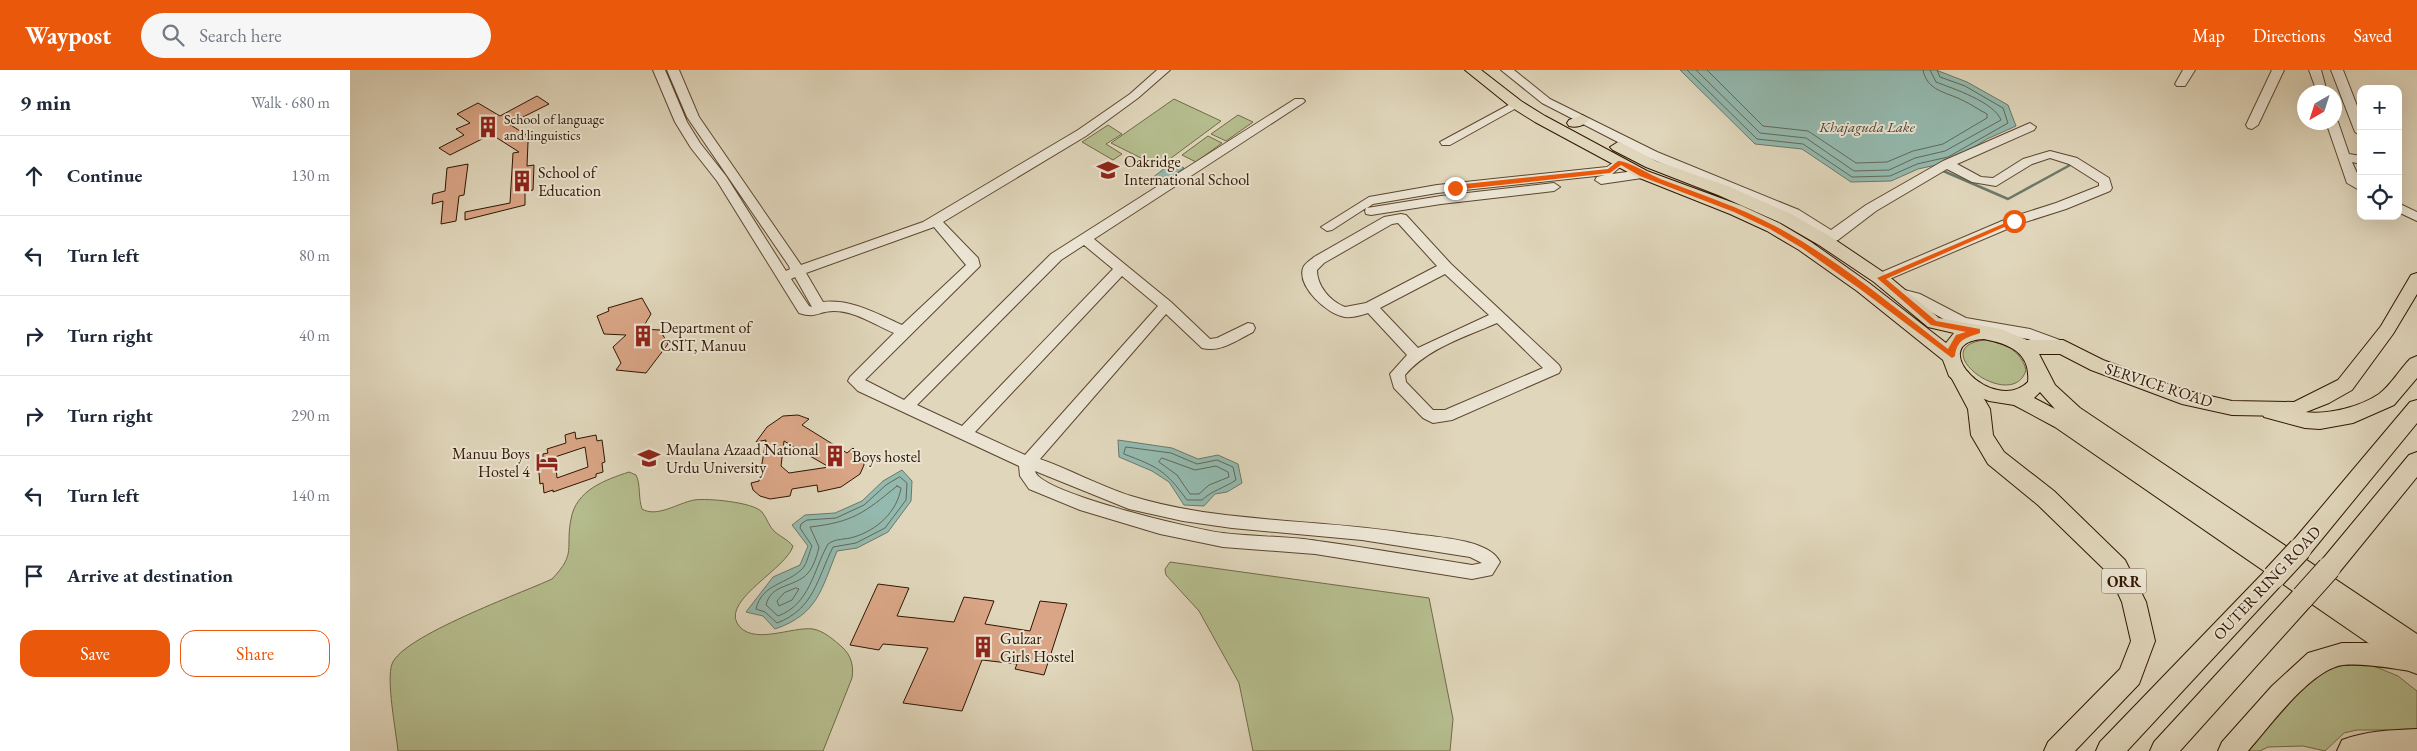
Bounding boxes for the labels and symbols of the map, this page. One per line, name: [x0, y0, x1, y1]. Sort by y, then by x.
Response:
north arrow: [2297, 85, 2342, 130]
place label: School of language and linguistics: [504, 110, 605, 144]
building icon: School of language and linguistics: [475, 114, 501, 140]
water label: Khajaguda Lake: [1818, 117, 1916, 136]
place label: Oakridge International School: [1124, 151, 1250, 190]
school or university icon: Oakridge International School: [1095, 157, 1121, 183]
place label: School of Education: [538, 162, 602, 201]
building icon: School of Education: [509, 168, 535, 194]
route end: [1444, 177, 1467, 200]
route start: [2003, 210, 2026, 233]
place label: Department of CSIT, Manuu: [660, 317, 753, 356]
building icon: Department of CSIT, Manuu: [630, 323, 656, 349]
street label: SERVICE ROAD: [2102, 358, 2216, 412]
place label: Maulana Azaad National Urdu University: [666, 439, 819, 478]
place label: Manuu Boys Hostel 4: [452, 443, 530, 482]
building icon: Boys hostel: [822, 443, 848, 469]
school or university icon: Maulana Azaad National Urdu University: [636, 445, 662, 471]
place label: Boys hostel: [852, 446, 921, 467]
hotel icon: Manuu Boys Hostel 4: [534, 449, 560, 475]
street label: OUTER RING ROAD: [2209, 521, 2325, 645]
road number: ORR: [2102, 568, 2146, 594]
place label: Gulzar Girls Hostel: [1000, 628, 1074, 667]
building icon: Gulzar Girls Hostel: [970, 634, 996, 660]

